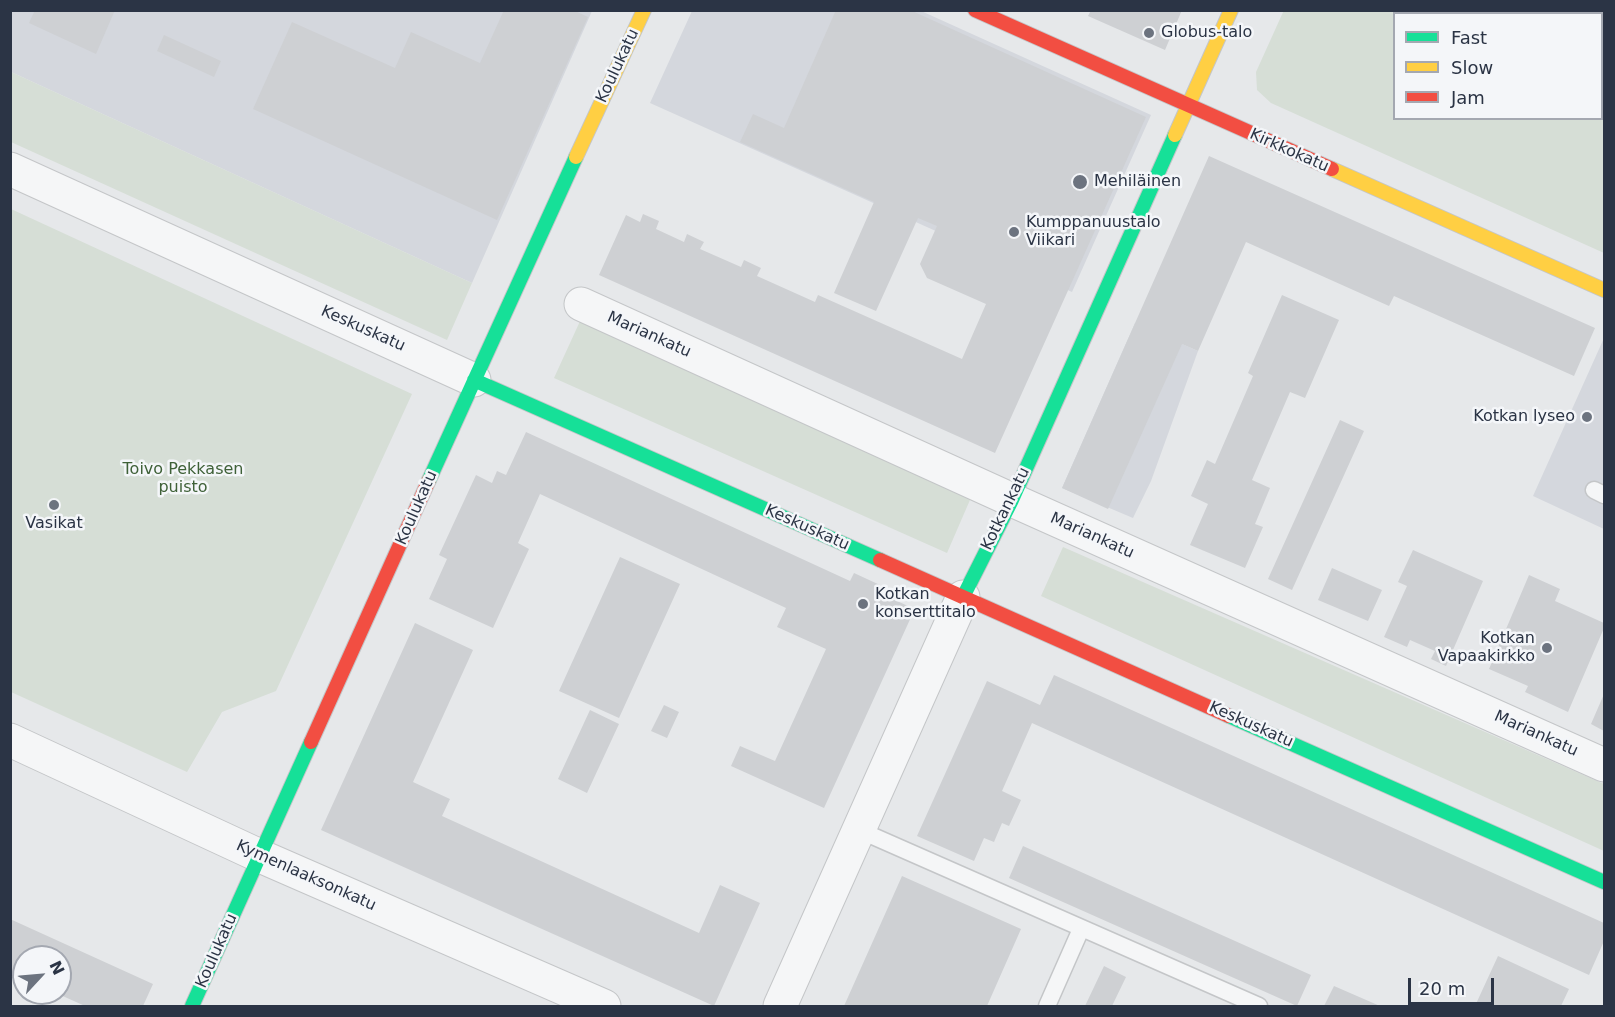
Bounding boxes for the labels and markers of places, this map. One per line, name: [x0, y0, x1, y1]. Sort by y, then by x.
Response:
place label: Globus-talo: [1161, 23, 1252, 43]
marker: Globus-talo: [1142, 26, 1156, 40]
place label: Mehiläinen: [1094, 172, 1181, 192]
marker: Mehiläinen: [1071, 173, 1089, 191]
place label: Kumppanuustalo Viikari: [1026, 213, 1161, 251]
marker: Kumppanuustalo Viikari: [1007, 225, 1021, 239]
place label: Kotkan lyseo: [1473, 407, 1575, 427]
marker: Kotkan lyseo: [1580, 410, 1594, 424]
marker: Vasikat: [47, 498, 61, 512]
place label: Vasikat: [25, 514, 83, 534]
place label: Kotkan konserttitalo: [875, 585, 976, 623]
marker: Kotkan konserttitalo: [856, 597, 870, 611]
place label: Kotkan Vapaakirkko: [1438, 629, 1535, 667]
marker: Kotkan Vapaakirkko: [1540, 641, 1554, 655]

